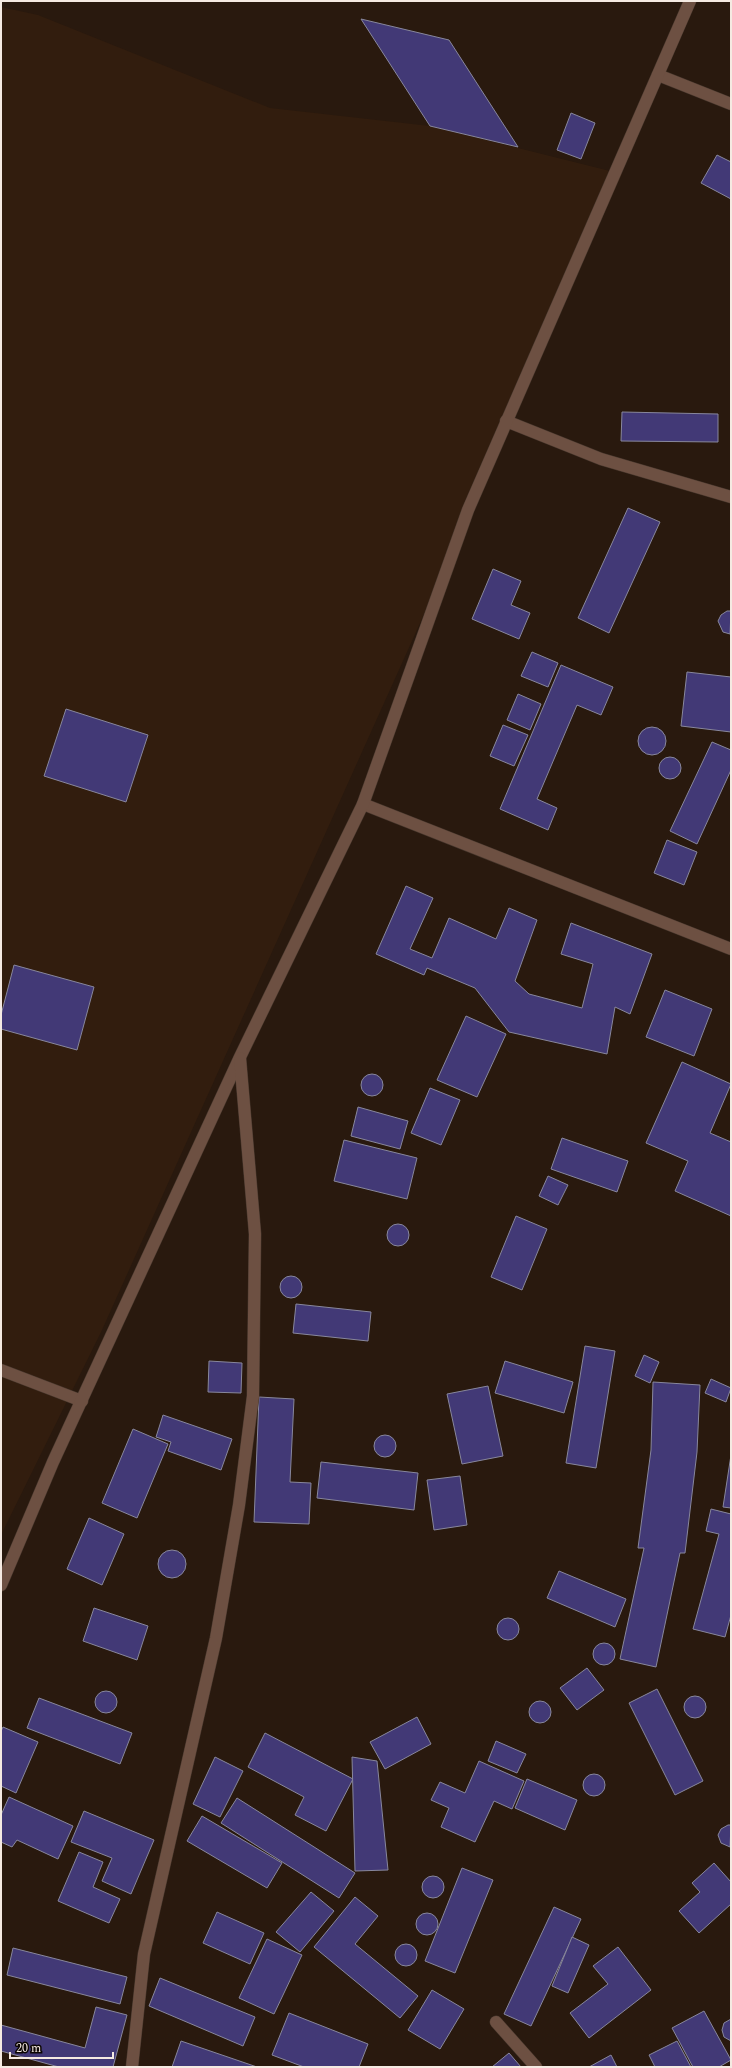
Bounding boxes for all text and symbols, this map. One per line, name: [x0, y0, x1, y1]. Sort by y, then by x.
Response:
scale bar: [10, 2034, 113, 2060]
text: 20 m: [16, 2039, 41, 2058]

